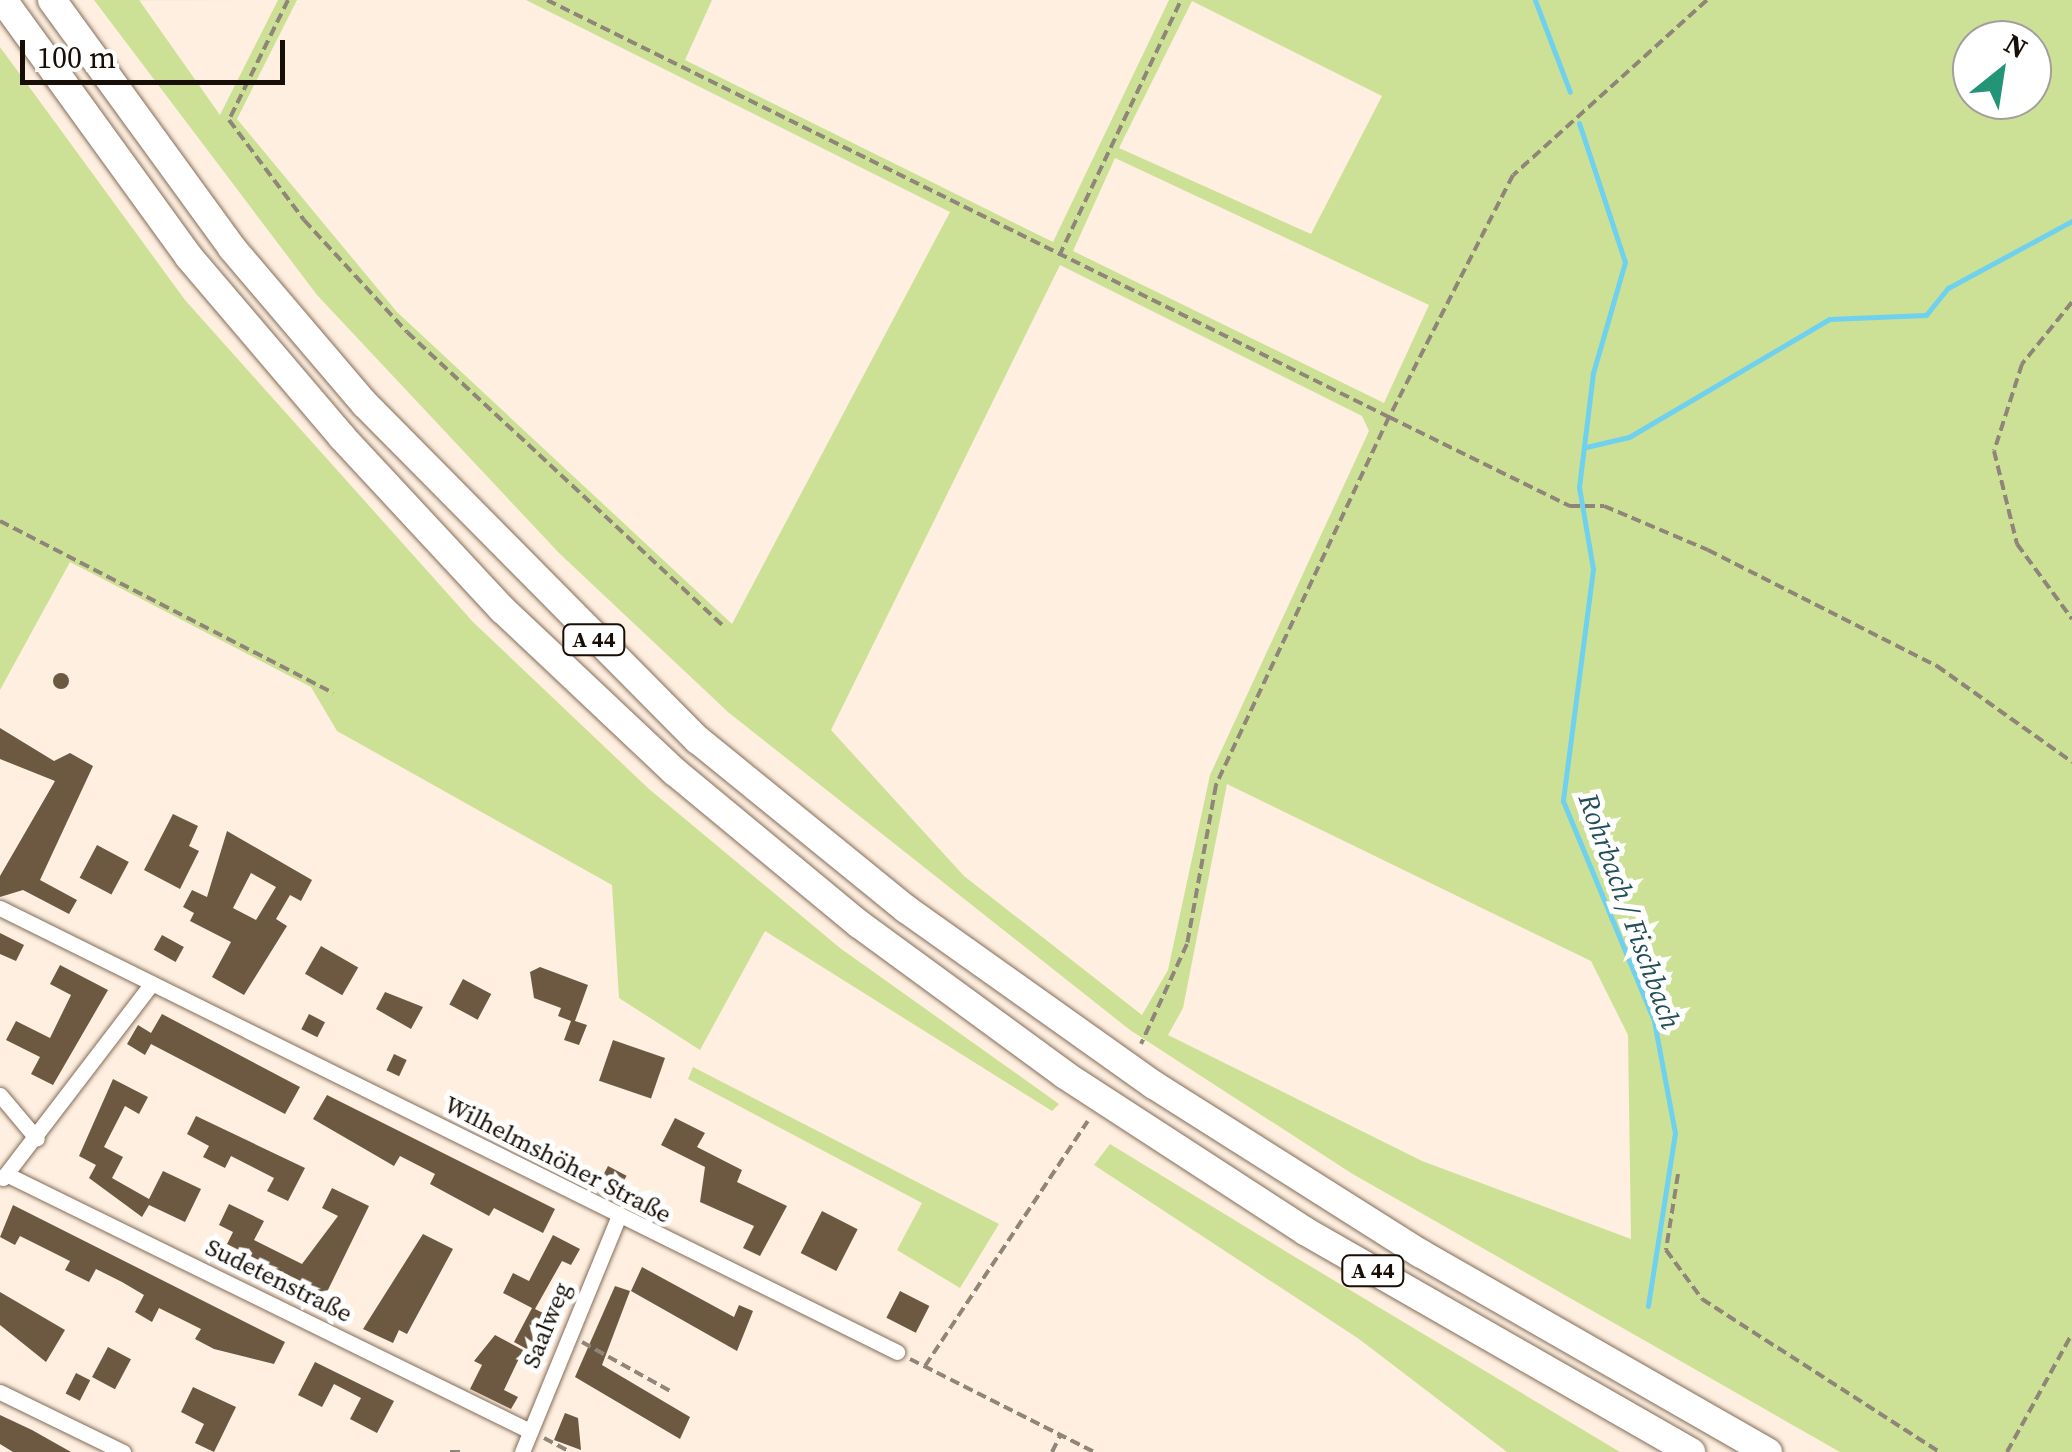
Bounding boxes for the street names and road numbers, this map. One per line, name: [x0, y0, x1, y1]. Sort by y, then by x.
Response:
road number: A 44: [562, 623, 626, 657]
street label: Wilhelmshöher Straße: [440, 1089, 676, 1229]
street label: Sudetenstraße: [201, 1232, 357, 1328]
road number: A 44: [1340, 1254, 1406, 1288]
street label: Saalweg: [515, 1278, 577, 1372]

